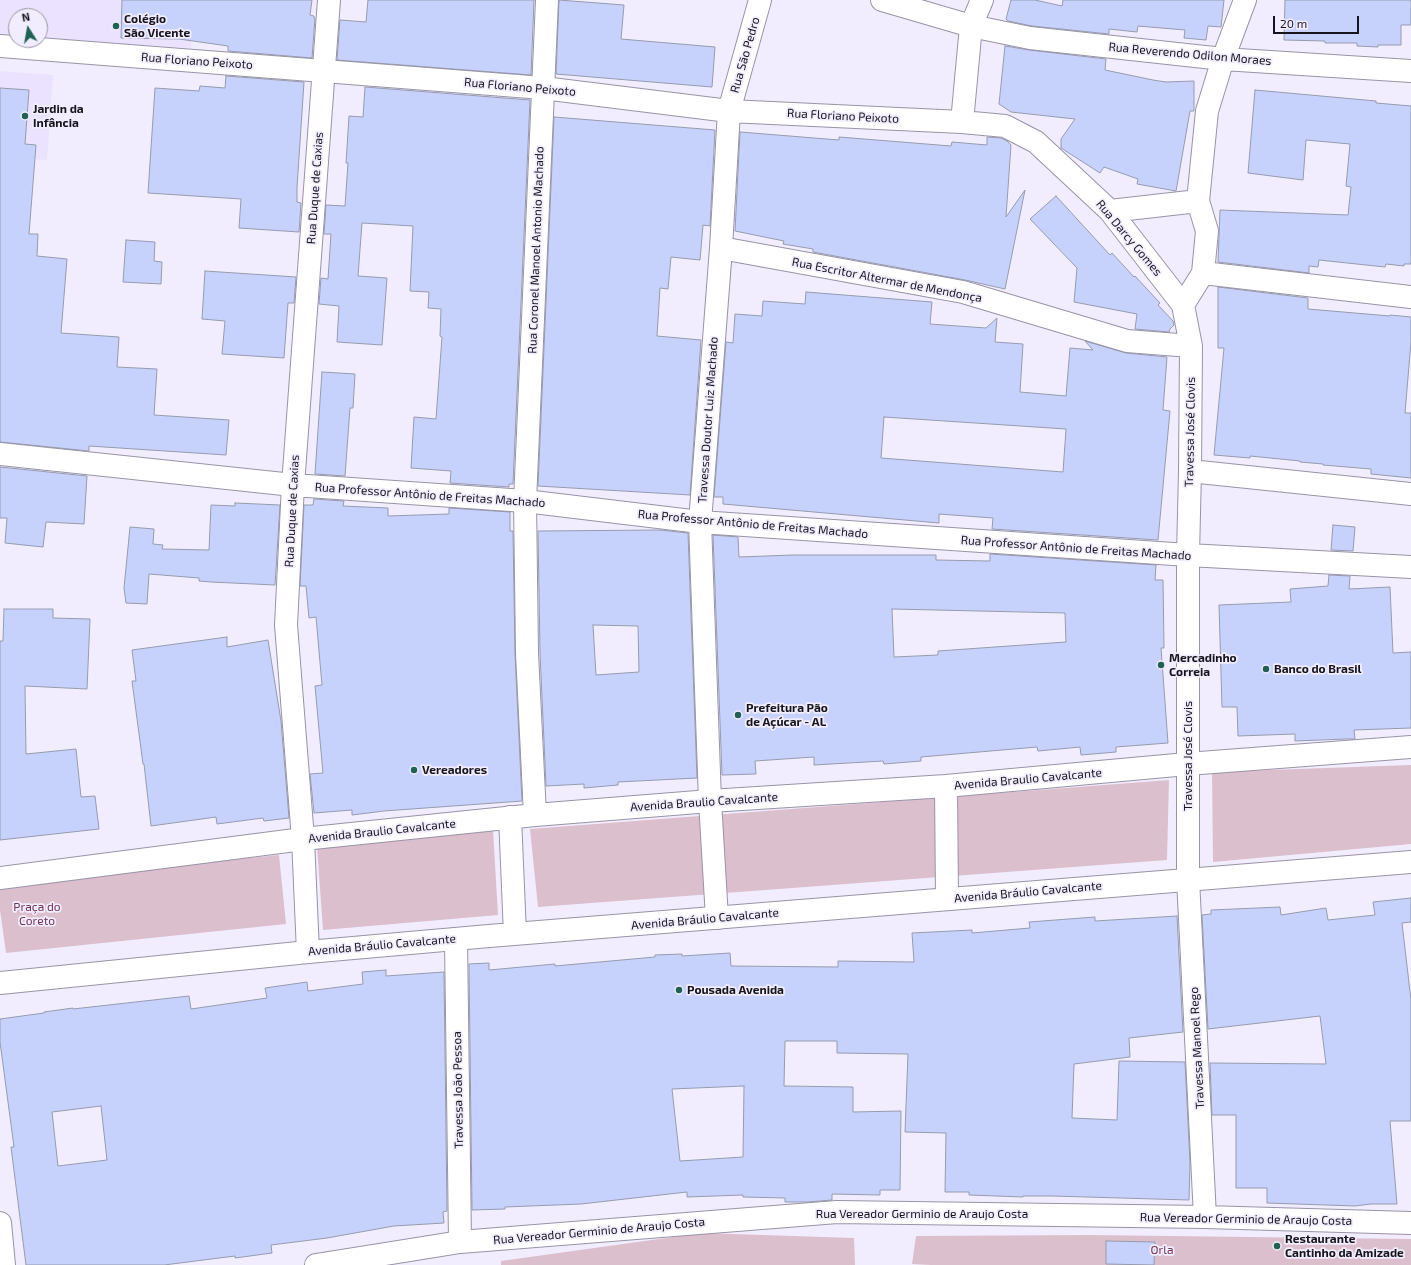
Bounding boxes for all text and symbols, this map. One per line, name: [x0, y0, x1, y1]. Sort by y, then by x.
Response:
north arrow: [8, 8, 48, 48]
scale bar: [1275, 8, 1361, 34]
text: N: [21, 10, 31, 24]
place label: Colégio São Vicente: [124, 12, 190, 40]
street label: Rua São Pedro: [727, 15, 763, 95]
text: 20 m: [1280, 16, 1307, 30]
marker: Colégio São Vicente: [111, 21, 121, 31]
street label: Rua Reverendo Odilon Moraes: [1108, 40, 1272, 68]
street label: Rua Floriano Peixoto: [141, 50, 253, 72]
street label: Rua Floriano Peixoto: [464, 75, 576, 99]
place label: Jardin da Infância: [33, 102, 84, 130]
street label: Rua Floriano Peixoto: [787, 106, 899, 126]
marker: Jardin da Infância: [20, 111, 30, 121]
street label: Rua Duque de Caxias: [304, 131, 326, 245]
street label: Rua Coronel Manoel Antonio Machado: [525, 146, 547, 354]
street label: Rua Darcy Gomes: [1093, 197, 1165, 279]
street label: Rua Escritor Altermar de Mendonça: [791, 254, 983, 306]
street label: Travessa Doutor Luiz Machado: [695, 336, 721, 504]
street label: Travessa José Clovis: [1182, 377, 1198, 487]
street label: Rua Duque de Caxias: [282, 454, 302, 568]
street label: Rua Professor Antônio de Freitas Machado: [314, 480, 546, 510]
street label: Rua Professor Antônio de Freitas Machado: [637, 507, 869, 541]
street label: Rua Professor Antônio de Freitas Machado: [960, 533, 1192, 563]
place label: Mercadinho Correia: [1169, 651, 1237, 679]
marker: Mercadinho Correia: [1156, 660, 1166, 670]
place label: Banco do Brasil: [1274, 662, 1361, 676]
marker: Banco do Brasil: [1261, 664, 1271, 674]
place label: Prefeitura Pão de Açúcar - AL: [746, 701, 828, 729]
street label: Travessa José Clovis: [1181, 701, 1195, 811]
marker: Prefeitura Pão de Açúcar - AL: [733, 710, 743, 720]
place label: Vereadores: [422, 763, 487, 777]
marker: Vereadores: [409, 765, 419, 775]
street label: Avenida Braulio Cavalcante: [954, 765, 1102, 793]
street label: Avenida Braulio Cavalcante: [630, 790, 778, 814]
street label: Avenida Braulio Cavalcante: [308, 816, 456, 846]
street label: Avenida Bráulio Cavalcante: [954, 878, 1102, 906]
park label: Praça do Coreto: [13, 900, 61, 928]
street label: Avenida Bráulio Cavalcante: [631, 905, 779, 933]
street label: Avenida Bráulio Cavalcante: [308, 931, 456, 959]
place label: Pousada Avenida: [687, 983, 784, 997]
marker: Pousada Avenida: [674, 985, 684, 995]
street label: Travessa Manoel Rego: [1187, 987, 1207, 1109]
street label: Travessa João Pessoa: [450, 1031, 466, 1149]
street label: Rua Vereador Germinio de Araujo Costa: [816, 1207, 1028, 1221]
street label: Rua Vereador Germinio de Araujo Costa: [1140, 1210, 1352, 1228]
street label: Rua Vereador Germinio de Araujo Costa: [493, 1215, 705, 1247]
place label: Restaurante Cantinho da Amizade: [1285, 1232, 1404, 1260]
marker: Restaurante Cantinho da Amizade: [1272, 1241, 1282, 1251]
park label: Orla: [1151, 1243, 1173, 1257]

